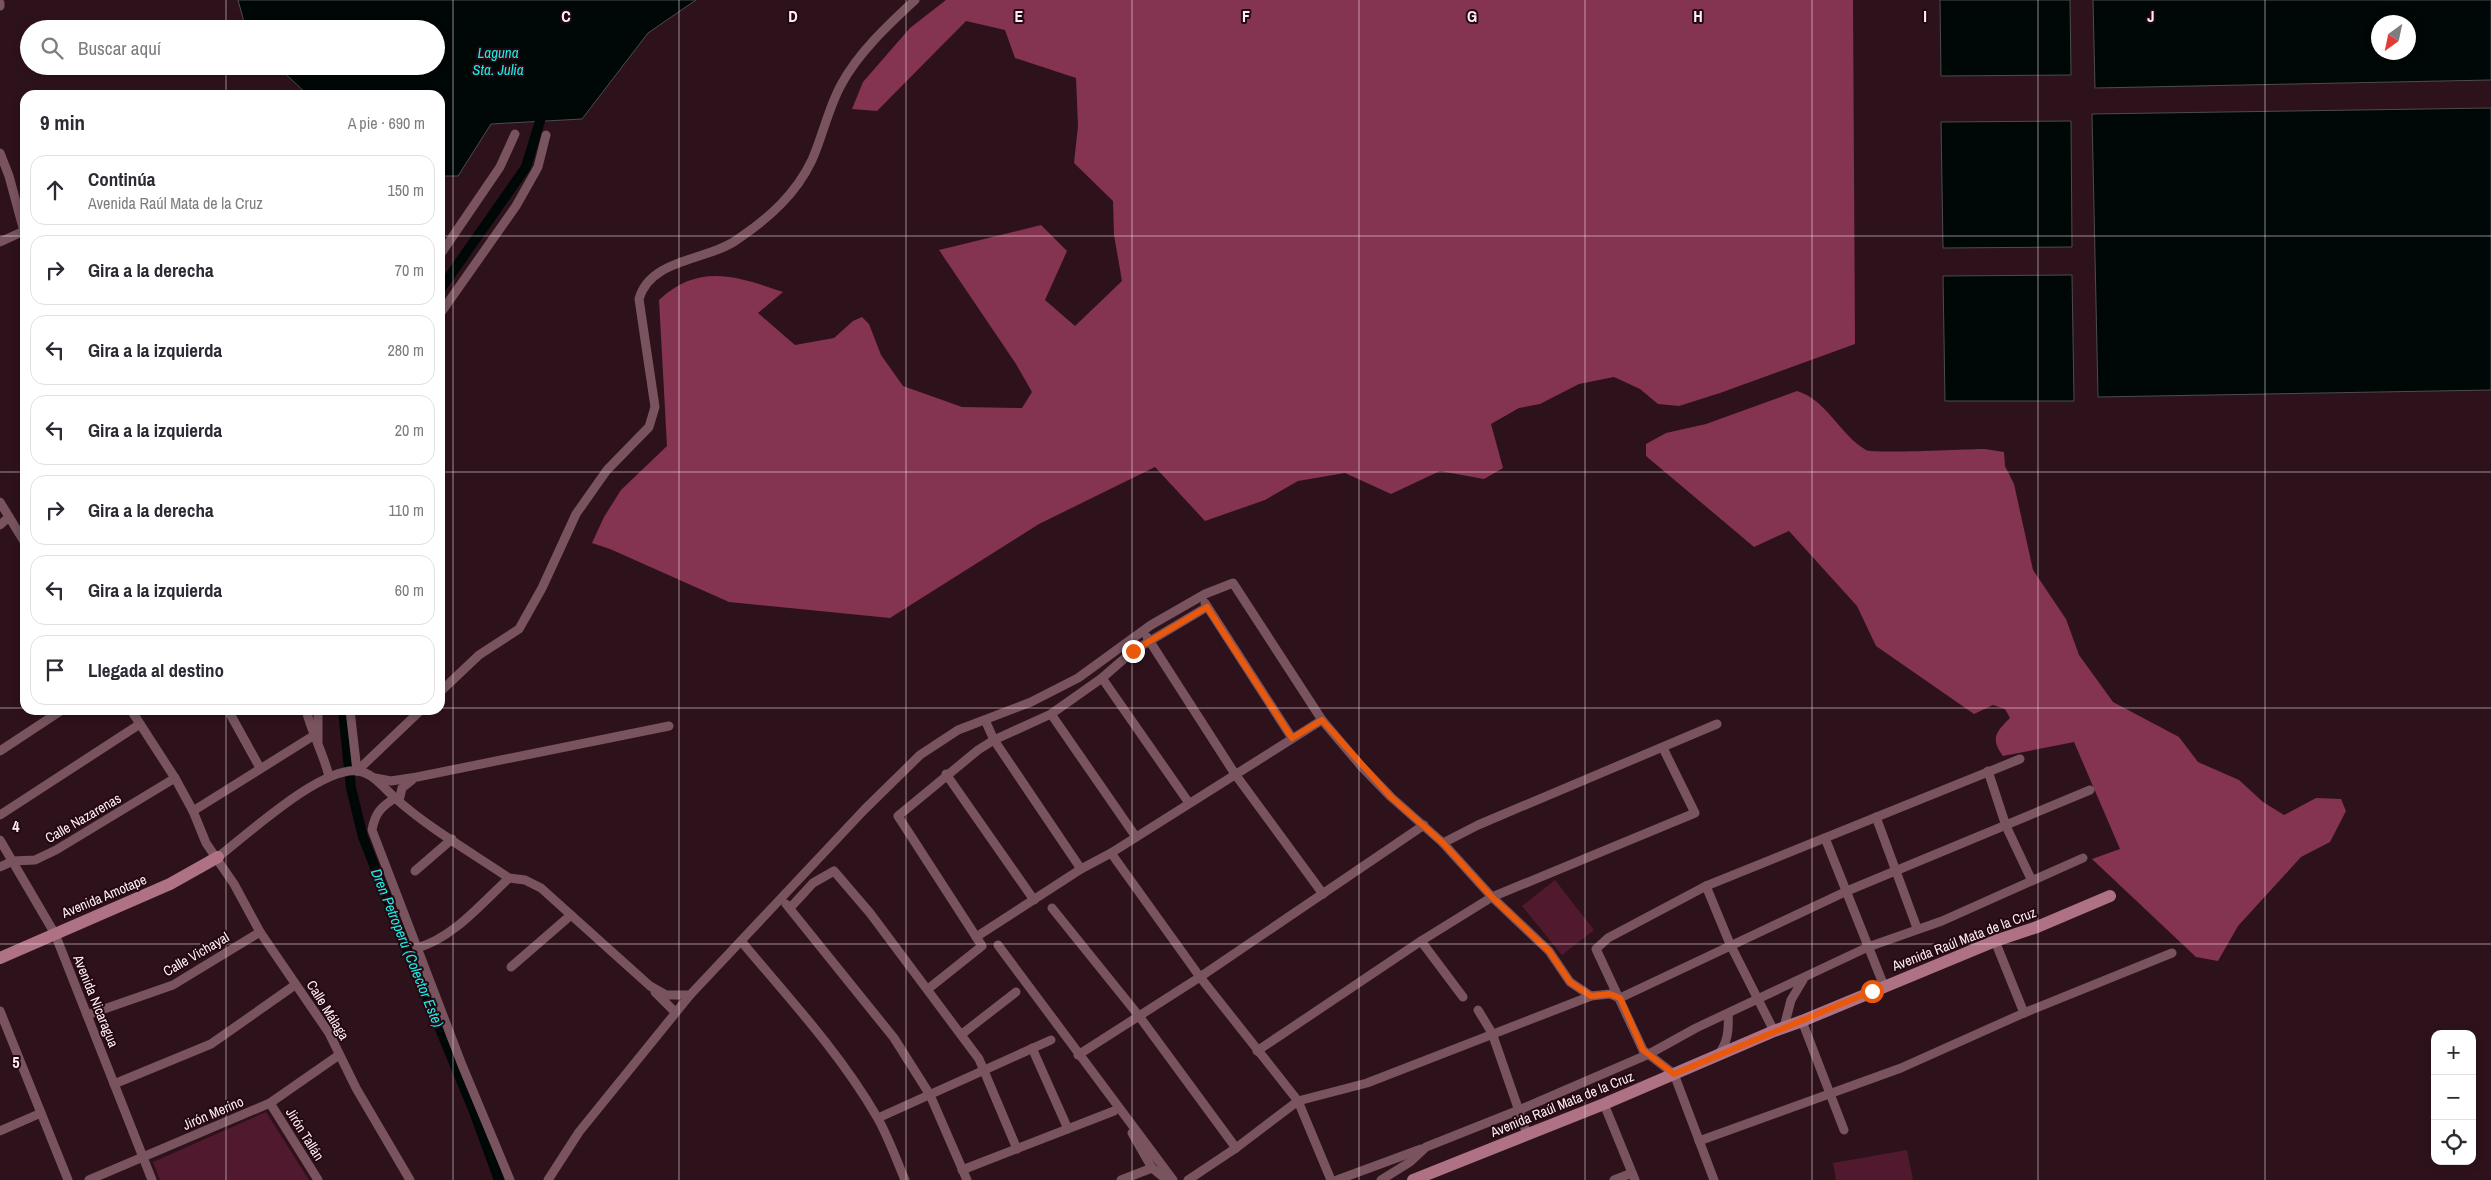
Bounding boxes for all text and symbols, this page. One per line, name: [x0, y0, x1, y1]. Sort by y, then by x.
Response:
text: C: [561, 5, 571, 27]
text: D: [788, 5, 798, 27]
text: E: [1015, 5, 1024, 27]
text: F: [1242, 5, 1250, 27]
text: G: [1467, 5, 1477, 27]
text: H: [1693, 5, 1703, 27]
text: I: [1923, 5, 1927, 27]
text: J: [2147, 5, 2155, 27]
north arrow: [2371, 15, 2416, 60]
search box: [20, 20, 445, 75]
icon: search: [38, 34, 66, 62]
text: Buscar aquí: [78, 35, 161, 61]
water label: Laguna Sta. Julia: [472, 42, 524, 80]
text: 9 min: [40, 108, 85, 137]
text: A pie · 690 m: [348, 112, 425, 134]
text: Continúa: [88, 166, 156, 192]
icon: ahead: [41, 176, 69, 204]
text: 150 m: [388, 179, 424, 201]
text: Avenida Raúl Mata de la Cruz: [88, 192, 263, 214]
icon: right: [41, 256, 69, 284]
text: Gira a la derecha: [88, 257, 214, 283]
text: 70 m: [395, 259, 424, 281]
icon: left: [41, 336, 69, 364]
text: Gira a la izquierda: [88, 337, 222, 363]
text: 280 m: [388, 339, 424, 361]
icon: left: [41, 416, 69, 444]
text: Gira a la izquierda: [88, 417, 222, 443]
text: 20 m: [395, 419, 424, 441]
icon: right: [41, 496, 69, 524]
text: Gira a la derecha: [88, 497, 214, 523]
text: 110 m: [388, 499, 424, 521]
icon: left: [41, 576, 69, 604]
text: Gira a la izquierda: [88, 577, 222, 603]
text: 60 m: [395, 579, 424, 601]
route end: [1122, 640, 1145, 663]
icon: arrive: [41, 656, 69, 684]
text: Llegada al destino: [88, 657, 224, 683]
street label: Calle Nazarenas: [42, 789, 124, 847]
text: 4: [12, 815, 20, 837]
water label: Dren Petroperú (Colector Este): [366, 865, 449, 1030]
street label: Avenida Amotape: [58, 870, 149, 922]
street label: Avenida Raúl Mata de la Cruz: [1888, 903, 2039, 975]
street label: Calle Vichayal: [160, 928, 232, 980]
street label: Avenida Nicaragua: [69, 951, 123, 1050]
street label: Calle Málaga: [303, 977, 354, 1044]
route start: [1861, 980, 1884, 1003]
map controls: [2431, 1030, 2476, 1165]
button: +: [2431, 1030, 2476, 1075]
text: 5: [12, 1051, 20, 1073]
street label: Avenida Raúl Mata de la Cruz: [1487, 1067, 1637, 1141]
button: −: [2431, 1075, 2476, 1120]
street label: Jirón Merino: [180, 1092, 246, 1134]
street label: Jirón Tallán: [282, 1104, 328, 1164]
button: locate: [2431, 1120, 2476, 1165]

